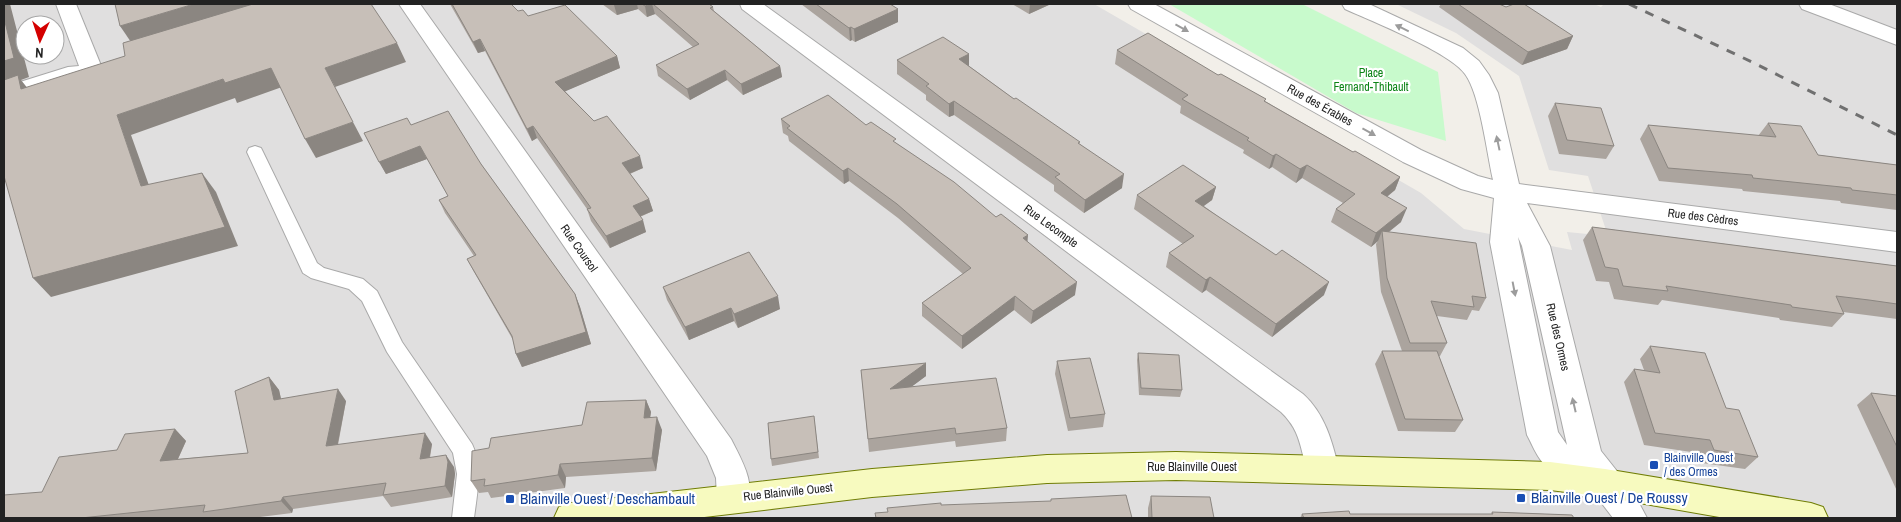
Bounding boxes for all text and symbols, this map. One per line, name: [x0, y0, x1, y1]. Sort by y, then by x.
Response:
north arrow: [15, 15, 65, 65]
one-way arrow: [1175, 23, 1188, 32]
one-way arrow: [1395, 23, 1409, 31]
text: N: [35, 44, 44, 62]
park label: Place Fernand-Thibault: [1333, 65, 1409, 95]
street label: Rue des Érables: [1284, 80, 1356, 130]
one-way arrow: [1363, 128, 1376, 137]
one-way arrow: [1494, 136, 1502, 151]
street label: Rue Lecompte: [1020, 201, 1082, 251]
street label: Rue des Cèdres: [1667, 205, 1739, 229]
street label: Rue Coursol: [557, 221, 601, 275]
one-way arrow: [1510, 282, 1518, 298]
street label: Rue des Ormes: [1542, 302, 1574, 372]
one-way arrow: [1570, 397, 1578, 412]
place label: Blainville Ouest / des Ormes: [1664, 450, 1733, 480]
street label: Rue Blainville Ouest: [1147, 459, 1237, 475]
marker: Blainville Ouest / des Ormes: [1648, 459, 1660, 471]
street label: Rue Blainville Ouest: [743, 479, 834, 505]
place label: Blainville Ouest / De Roussy: [1531, 487, 1688, 508]
place label: Blainville Ouest / Deschambault: [520, 488, 696, 509]
marker: Blainville Ouest / De Roussy: [1515, 492, 1527, 504]
marker: Blainville Ouest / Deschambault: [504, 493, 516, 505]

